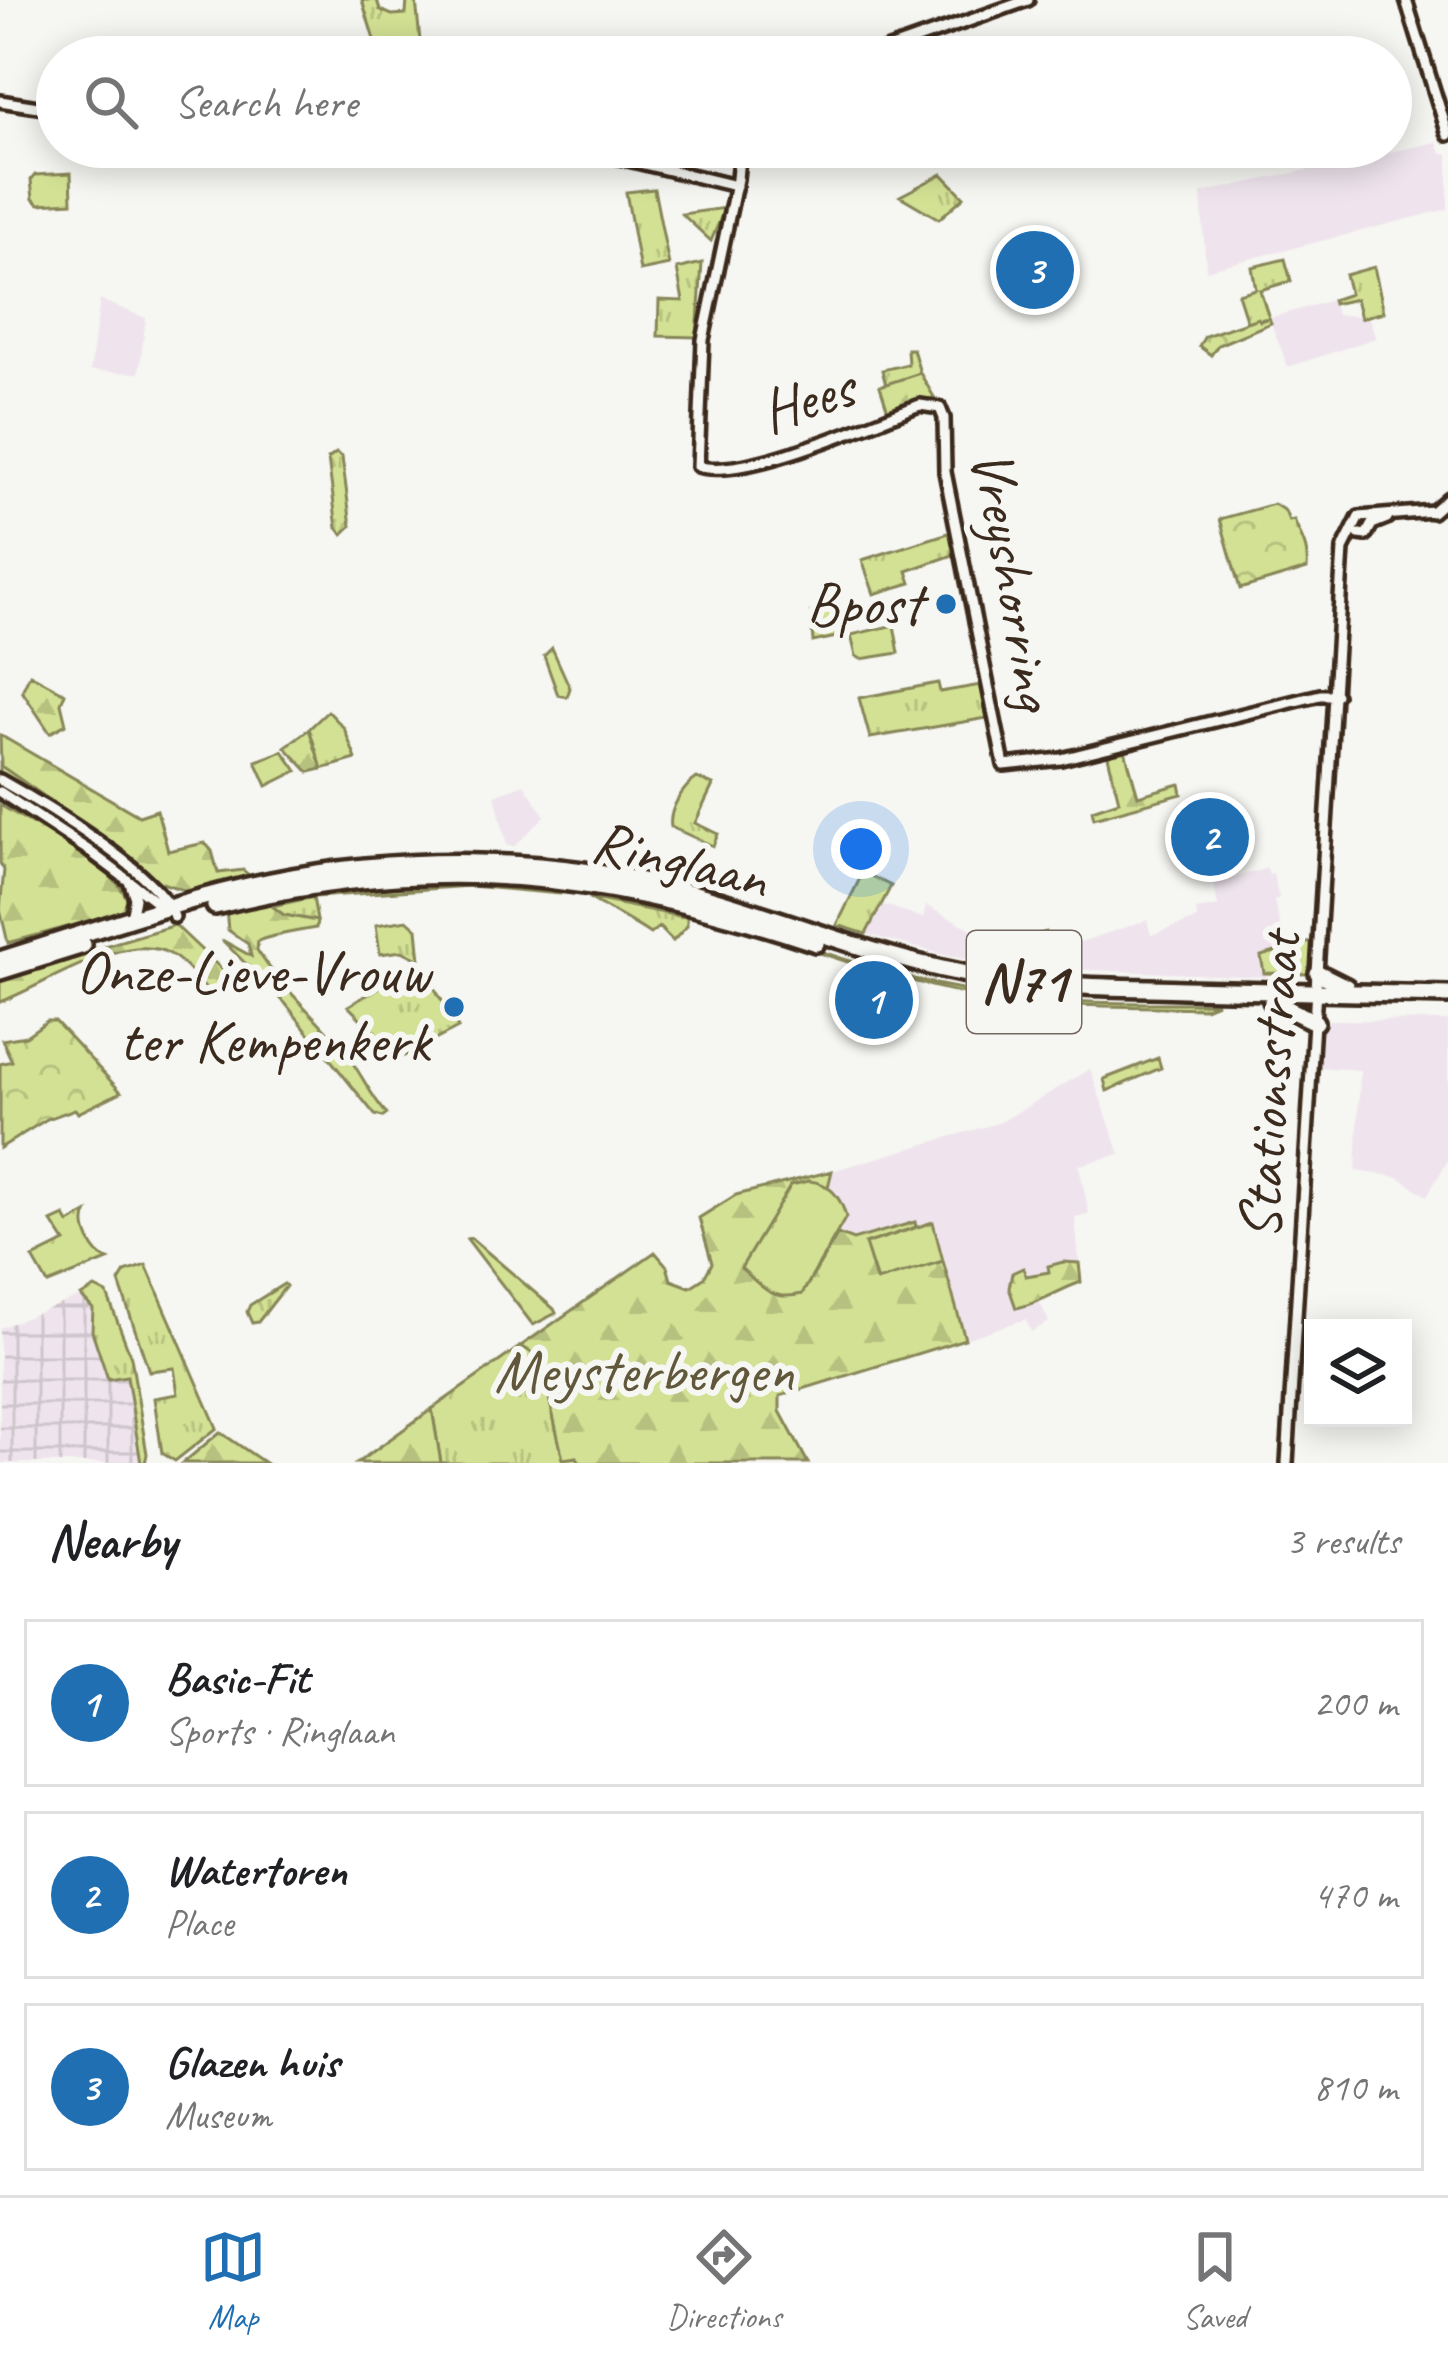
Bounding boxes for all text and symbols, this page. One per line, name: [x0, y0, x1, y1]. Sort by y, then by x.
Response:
search box: [36, 36, 1412, 168]
icon: search: [78, 69, 144, 135]
text: Search here: [174, 74, 357, 131]
pin: 3: [996, 225, 1074, 315]
street label: Hees: [751, 347, 868, 450]
street label: Vreyshorring: [954, 443, 1075, 719]
place label: Bpost: [807, 566, 930, 642]
marker: Bpost: [933, 591, 959, 617]
pin: 2: [1171, 792, 1249, 882]
street label: Ringlaan: [585, 802, 777, 916]
your location: [831, 819, 891, 879]
street label: Stationsstraat: [1220, 925, 1318, 1242]
road number: N71: [967, 931, 1081, 1033]
place label: Onze-Lieve-Vrouw ter Kempenkerk: [75, 934, 434, 1079]
pin: 1: [835, 955, 913, 1045]
marker: Onze-Lieve-Vrouw ter Kempenkerk: [441, 994, 467, 1020]
map controls: [1304, 1319, 1412, 1427]
button: layers: [1304, 1319, 1412, 1427]
park label: Meysterbergen: [494, 1333, 795, 1409]
text: Nearby: [48, 1509, 176, 1573]
text: 3 results: [1286, 1517, 1400, 1566]
text: Basic-Fit: [165, 1650, 309, 1707]
text: 1: [81, 1679, 99, 1728]
text: 200 m: [1313, 1679, 1397, 1728]
text: Sports · Ringlaan: [165, 1707, 394, 1756]
text: Watertoren: [165, 1842, 347, 1899]
text: 2: [81, 1871, 99, 1920]
text: 470 m: [1313, 1871, 1397, 1920]
text: Place: [165, 1899, 233, 1948]
text: Glazen huis: [165, 2034, 339, 2091]
text: 3: [81, 2063, 99, 2112]
text: 810 m: [1313, 2063, 1397, 2112]
text: Museum: [165, 2091, 271, 2140]
tab: Map: [200, 2224, 266, 2338]
tab: Directions: [667, 2224, 781, 2338]
tab: Saved: [1182, 2224, 1248, 2338]

